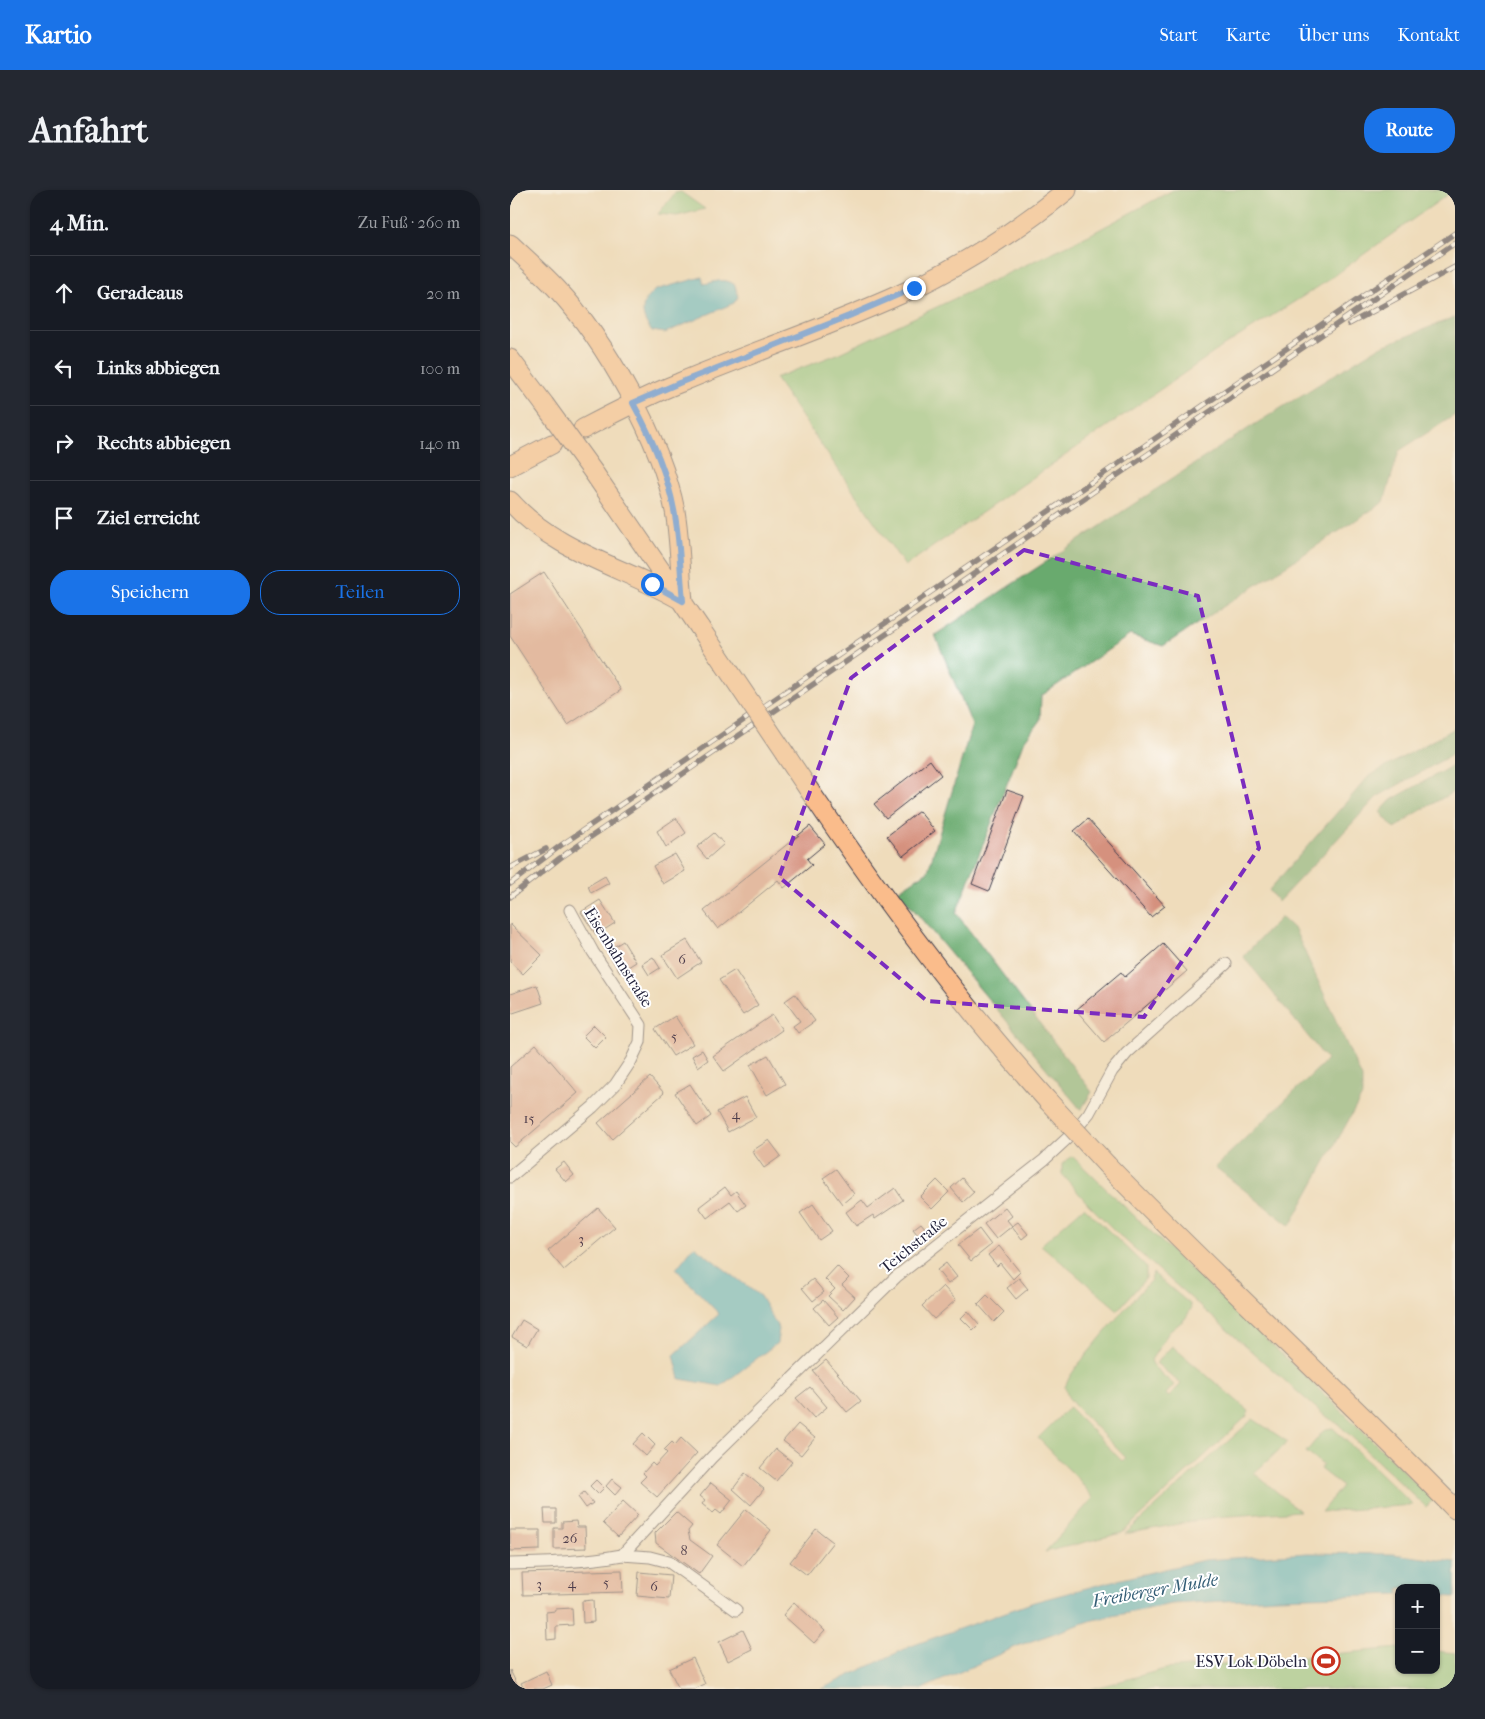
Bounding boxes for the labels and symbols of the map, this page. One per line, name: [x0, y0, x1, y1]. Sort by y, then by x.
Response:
route end: [903, 277, 926, 300]
route start: [641, 573, 664, 596]
street label: Eisenbahnstraße: [580, 904, 657, 1011]
house number: 6: [678, 951, 686, 968]
house number: 5: [671, 1028, 677, 1045]
house number: 4: [732, 1106, 741, 1123]
house number: 15: [524, 1110, 535, 1127]
street label: Teichstraße: [876, 1212, 951, 1277]
house number: 3: [578, 1231, 584, 1248]
house number: 26: [563, 1530, 578, 1547]
house number: 8: [680, 1542, 688, 1559]
water label: Freiberger Mulde: [1090, 1569, 1220, 1612]
house number: 5: [603, 1574, 609, 1591]
house number: 4: [568, 1575, 577, 1592]
house number: 3: [536, 1576, 542, 1593]
house number: 6: [650, 1578, 658, 1595]
sports icon: ESV Lok Döbeln: [1311, 1646, 1341, 1676]
place label: ESV Lok Döbeln: [1195, 1652, 1308, 1671]

